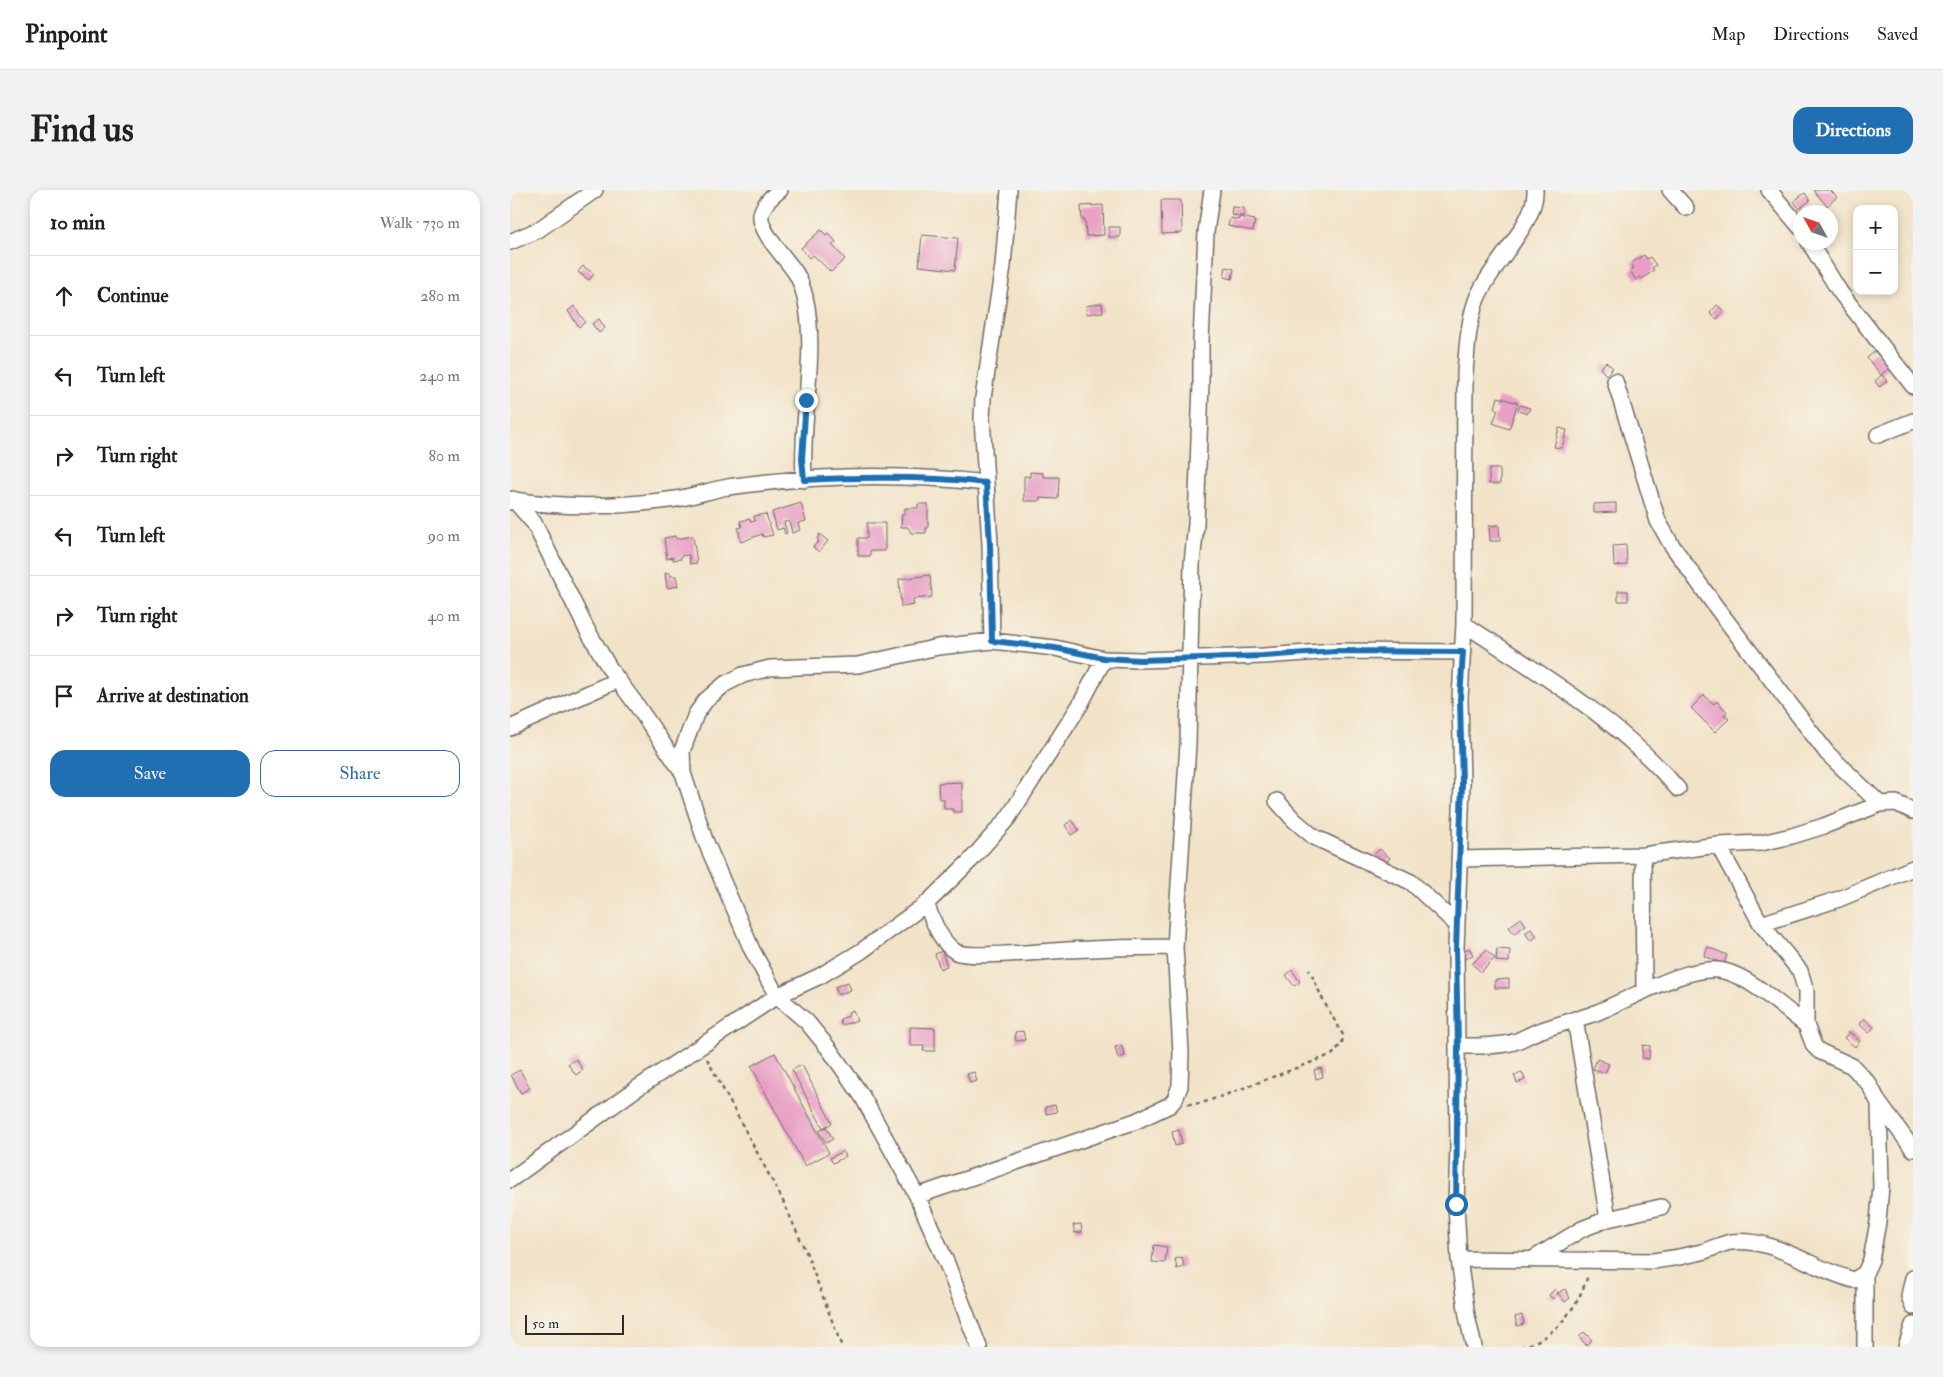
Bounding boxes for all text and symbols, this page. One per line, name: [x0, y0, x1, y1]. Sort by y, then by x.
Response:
text: Pinpoint: [25, 19, 108, 50]
text: Map: [1712, 23, 1745, 46]
text: Directions: [1773, 23, 1849, 46]
text: Saved: [1877, 23, 1918, 46]
button: Directions: [1793, 107, 1913, 154]
text: Find us: [30, 108, 134, 152]
north arrow: [1793, 205, 1838, 250]
map controls: [1853, 205, 1898, 295]
button: +: [1853, 205, 1898, 250]
text: 10 min: [50, 209, 105, 236]
text: Walk · 730 m: [379, 213, 460, 233]
button: −: [1853, 250, 1898, 295]
icon: ahead: [50, 282, 78, 310]
text: Continue: [97, 284, 168, 308]
text: 280 m: [420, 286, 460, 306]
icon: left: [50, 362, 78, 390]
text: Turn left: [97, 364, 165, 388]
text: 240 m: [419, 366, 460, 386]
route end: [795, 389, 818, 412]
icon: right: [50, 442, 78, 470]
text: Turn right: [97, 444, 177, 468]
text: 80 m: [429, 446, 460, 466]
icon: left: [50, 522, 78, 550]
text: Turn left: [97, 524, 165, 548]
text: 90 m: [428, 526, 460, 546]
icon: right: [50, 602, 78, 630]
text: Turn right: [97, 604, 177, 628]
text: 40 m: [427, 606, 460, 626]
icon: arrive: [50, 682, 78, 710]
text: Arrive at destination: [97, 684, 249, 708]
button: Save: [50, 750, 250, 797]
button: Share: [260, 750, 460, 797]
route start: [1445, 1193, 1468, 1216]
scale bar: [525, 1312, 624, 1335]
text: 50 m: [532, 1315, 559, 1332]

